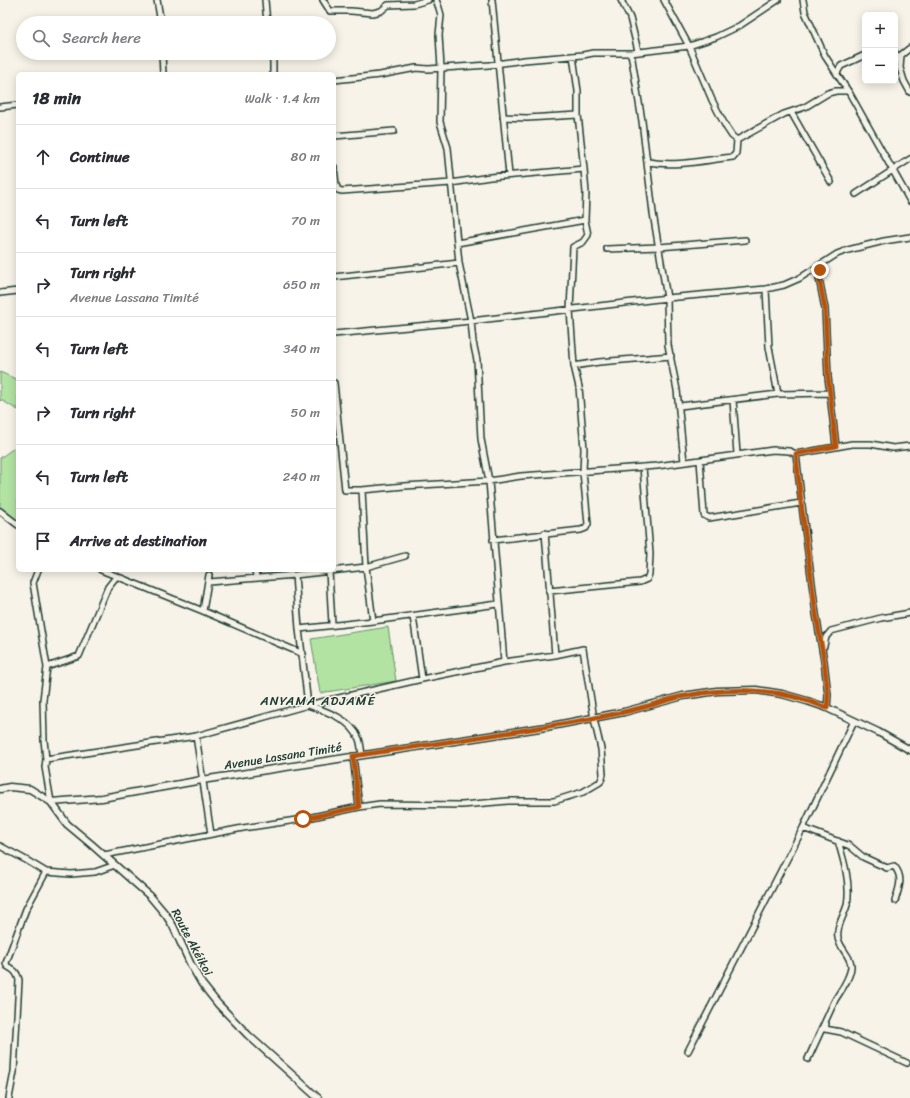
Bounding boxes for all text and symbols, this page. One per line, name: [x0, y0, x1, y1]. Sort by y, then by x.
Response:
map controls: [862, 12, 898, 84]
button: +: [862, 12, 898, 48]
search box: [16, 16, 336, 60]
text: Search here: [62, 25, 141, 51]
icon: search: [30, 27, 52, 49]
button: −: [862, 48, 898, 84]
text: 18 min: [32, 83, 81, 113]
text: Walk · 1.4 km: [245, 87, 320, 110]
text: Continue: [70, 144, 130, 170]
text: 80 m: [291, 145, 320, 168]
icon: ahead: [32, 146, 54, 168]
text: Turn left: [70, 208, 128, 234]
text: 70 m: [291, 209, 320, 232]
icon: left: [32, 210, 54, 232]
text: Turn right: [70, 260, 135, 286]
route end: [811, 261, 829, 279]
text: 650 m: [283, 273, 320, 296]
icon: right: [32, 274, 54, 296]
text: Avenue Lassana Timité: [70, 286, 199, 309]
text: Turn left: [70, 336, 128, 362]
text: 340 m: [283, 337, 320, 360]
icon: left: [32, 338, 54, 360]
text: Turn right: [70, 400, 135, 426]
text: 50 m: [290, 401, 320, 424]
icon: right: [32, 402, 54, 424]
text: Turn left: [70, 464, 128, 490]
text: 240 m: [283, 465, 320, 488]
icon: left: [32, 466, 54, 488]
text: Arrive at destination: [70, 528, 207, 554]
icon: arrive: [32, 530, 54, 552]
district label: ANYAMA ADJAMÉ: [259, 689, 376, 712]
street label: Avenue Lassana Timité: [222, 736, 343, 776]
route start: [294, 810, 312, 828]
street label: Route Akéikoi: [165, 904, 219, 980]

